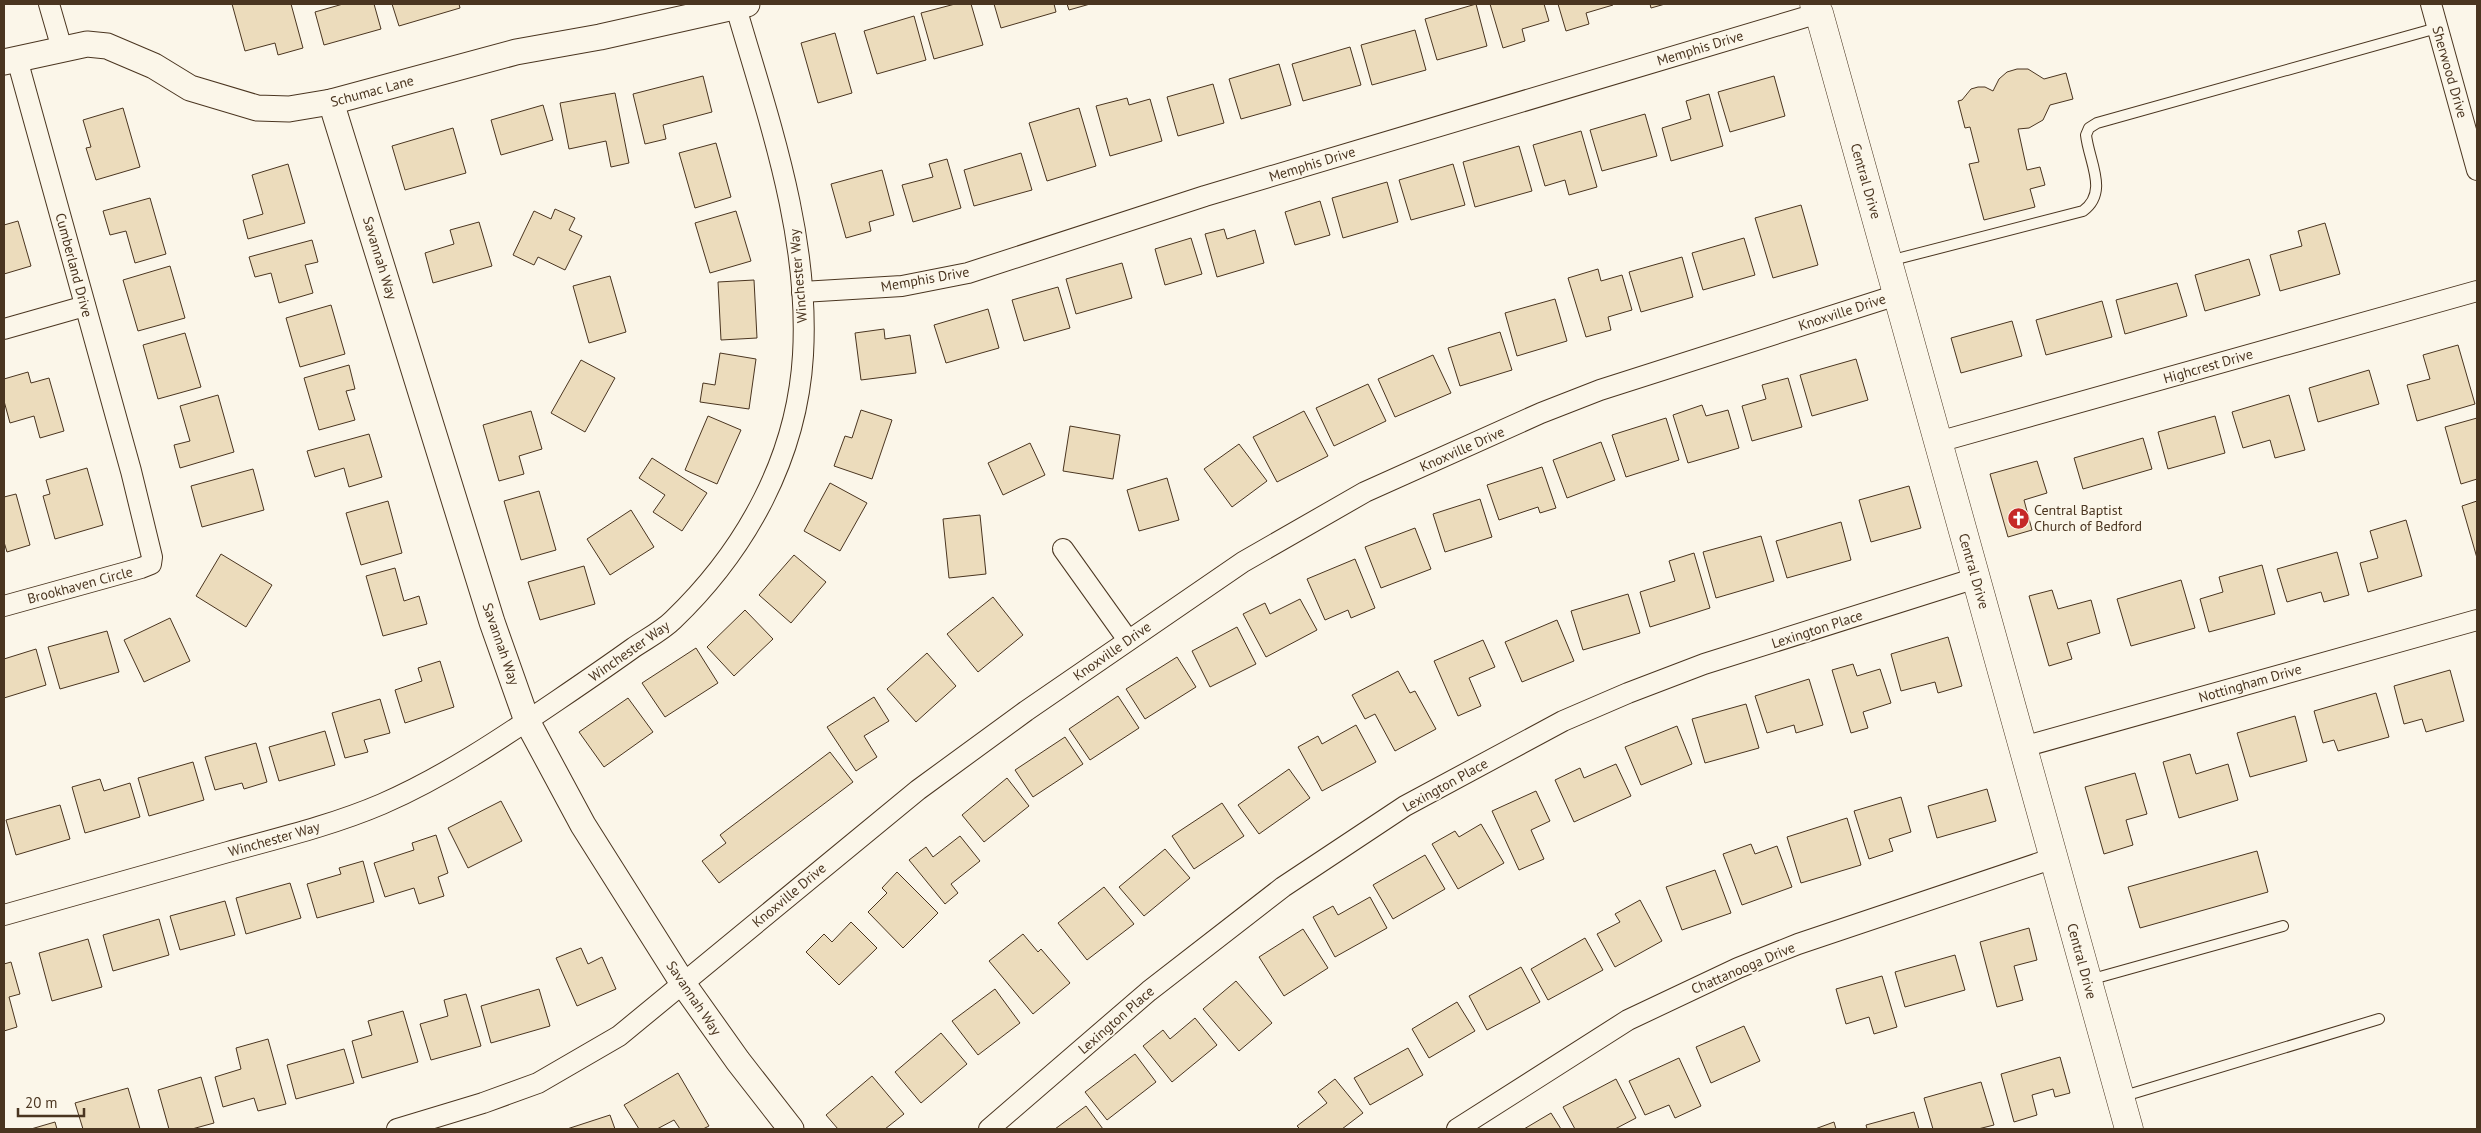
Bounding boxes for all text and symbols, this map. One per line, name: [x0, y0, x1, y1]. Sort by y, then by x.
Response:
street label: Sherwood Drive: [2428, 24, 2472, 120]
street label: Memphis Drive: [1655, 26, 1745, 70]
street label: Schumac Lane: [328, 71, 416, 111]
street label: Central Drive: [1847, 141, 1885, 221]
street label: Memphis Drive: [1267, 142, 1357, 186]
street label: Cumberland Drive: [51, 211, 97, 319]
street label: Savannah Way: [359, 214, 401, 302]
street label: Winchester Way: [785, 228, 811, 324]
street label: Memphis Drive: [879, 262, 971, 296]
street label: Knoxville Drive: [1796, 289, 1888, 335]
street label: Highcrest Drive: [2161, 345, 2255, 387]
street label: Knoxville Drive: [1417, 422, 1507, 476]
place label: Central Baptist Church of Bedford: [2034, 501, 2142, 535]
church icon: Central Baptist Church of Bedford: [2006, 506, 2030, 530]
street label: Central Drive: [1955, 531, 1993, 611]
street label: Brookhaven Circle: [25, 562, 135, 608]
street label: Savannah Way: [478, 600, 524, 688]
street label: Lexington Place: [1769, 606, 1865, 652]
street label: Winchester Way: [585, 616, 673, 685]
street label: Knoxville Drive: [1070, 618, 1154, 684]
street label: Nottingham Drive: [2196, 660, 2304, 706]
street label: Lexington Place: [1399, 754, 1491, 816]
street label: Winchester Way: [226, 817, 322, 861]
street label: Knoxville Drive: [748, 859, 830, 931]
street label: Central Drive: [2063, 921, 2101, 1001]
street label: Chattanooga Drive: [1688, 938, 1798, 998]
street label: Savannah Way: [663, 957, 726, 1039]
street label: Lexington Place: [1074, 982, 1158, 1058]
scale bar: [18, 1086, 84, 1118]
text: 20 m: [25, 1093, 58, 1112]

